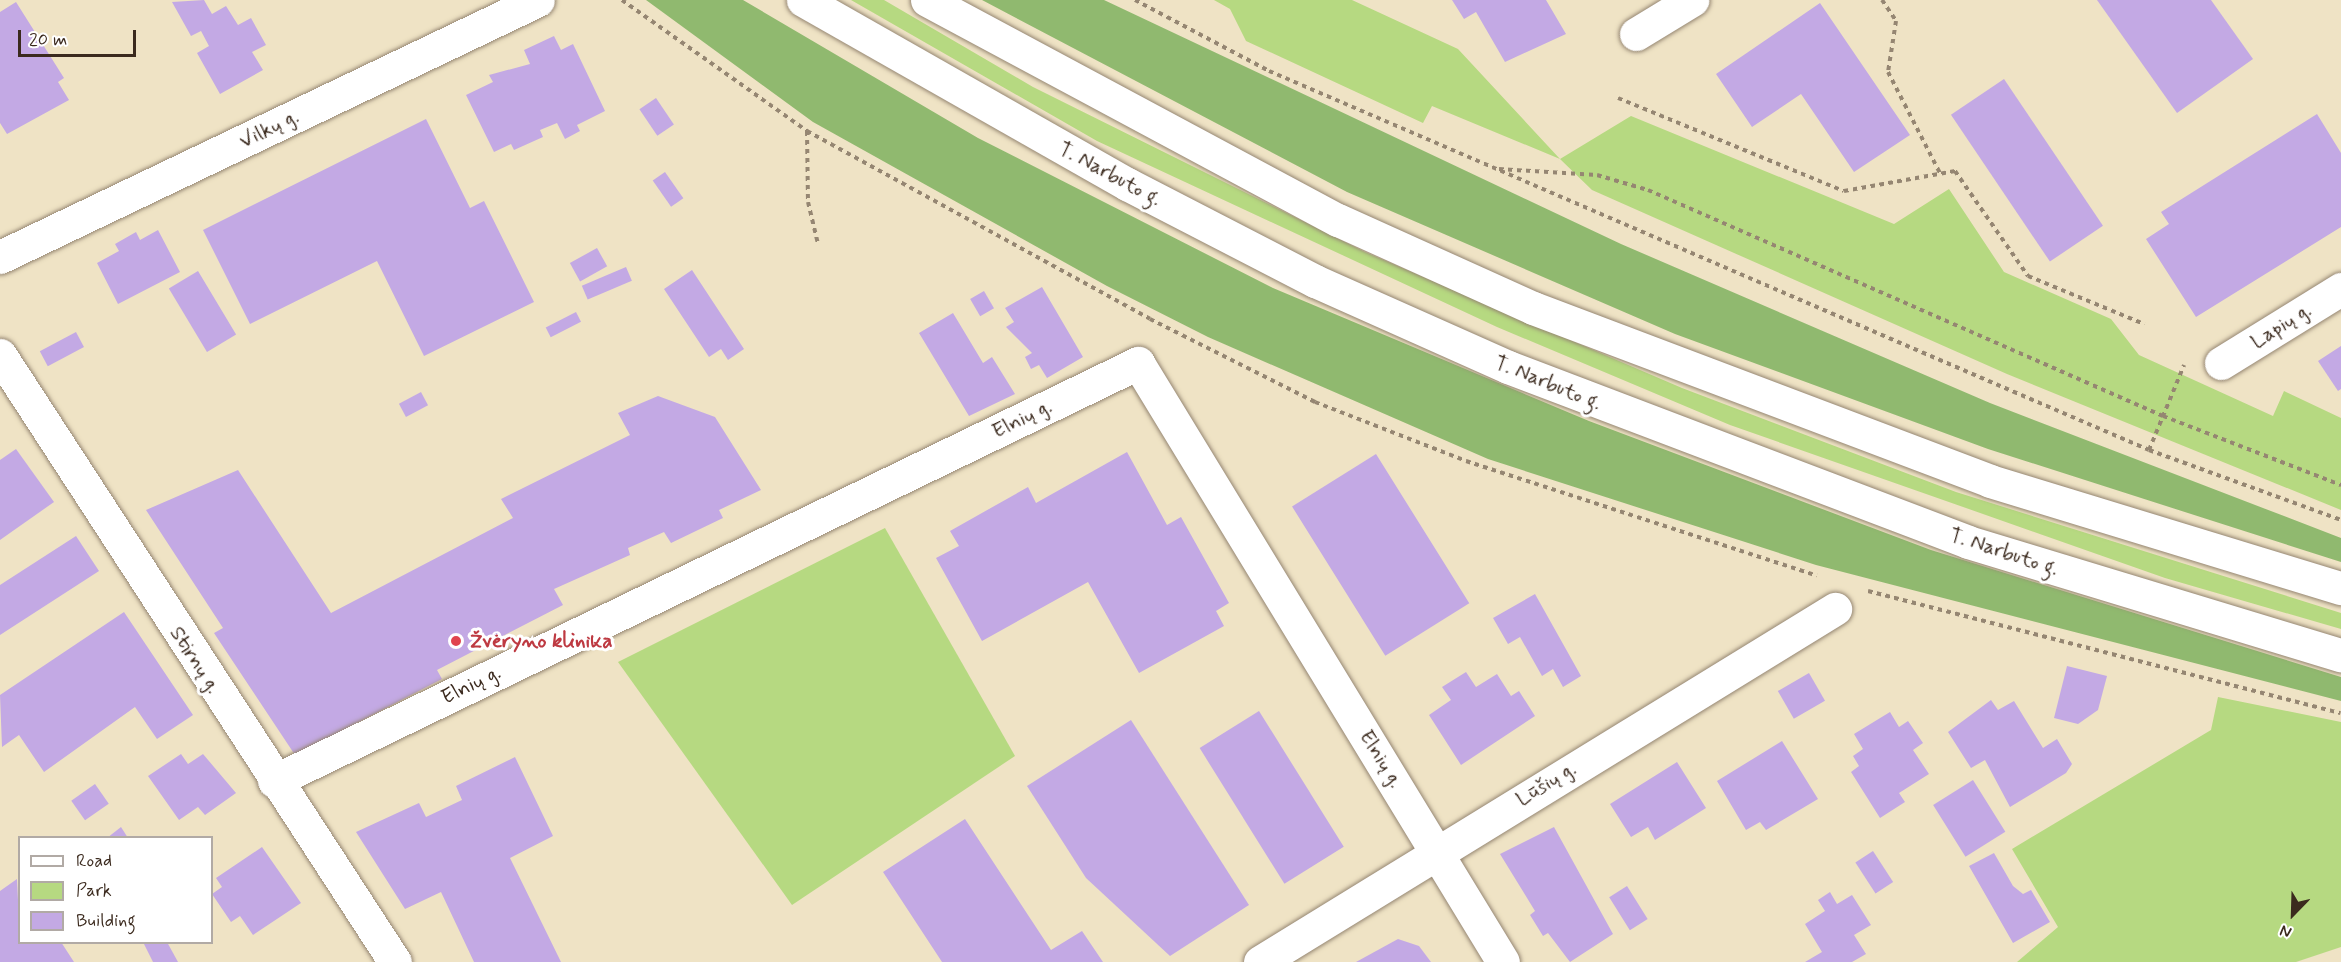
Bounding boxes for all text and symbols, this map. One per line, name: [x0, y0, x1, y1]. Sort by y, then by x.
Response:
scale bar: [21, 18, 140, 56]
text: 20 m: [29, 28, 67, 52]
street label: Vilkų g.: [235, 104, 303, 154]
street label: T. Narbuto g.: [1054, 136, 1166, 212]
street label: Lapių g.: [2246, 298, 2316, 354]
street label: T. Narbuto g.: [1491, 350, 1605, 416]
street label: Elnių g.: [988, 394, 1056, 444]
street label: T. Narbuto g.: [1946, 523, 2062, 581]
street label: Stirnų g.: [164, 622, 226, 698]
place label: Žvėryno klinika: [470, 628, 612, 654]
marker: Žvėryno klinika: [447, 632, 465, 650]
street label: Elnių g.: [437, 660, 505, 710]
street label: Elnių g.: [1354, 725, 1408, 793]
street label: Lūšių g.: [1511, 756, 1581, 812]
legend: [18, 836, 213, 944]
text: Road: [76, 849, 112, 873]
text: Park: [76, 879, 112, 903]
north arrow: [2263, 884, 2323, 944]
text: Building: [76, 909, 136, 933]
text: N: [2277, 919, 2295, 943]

